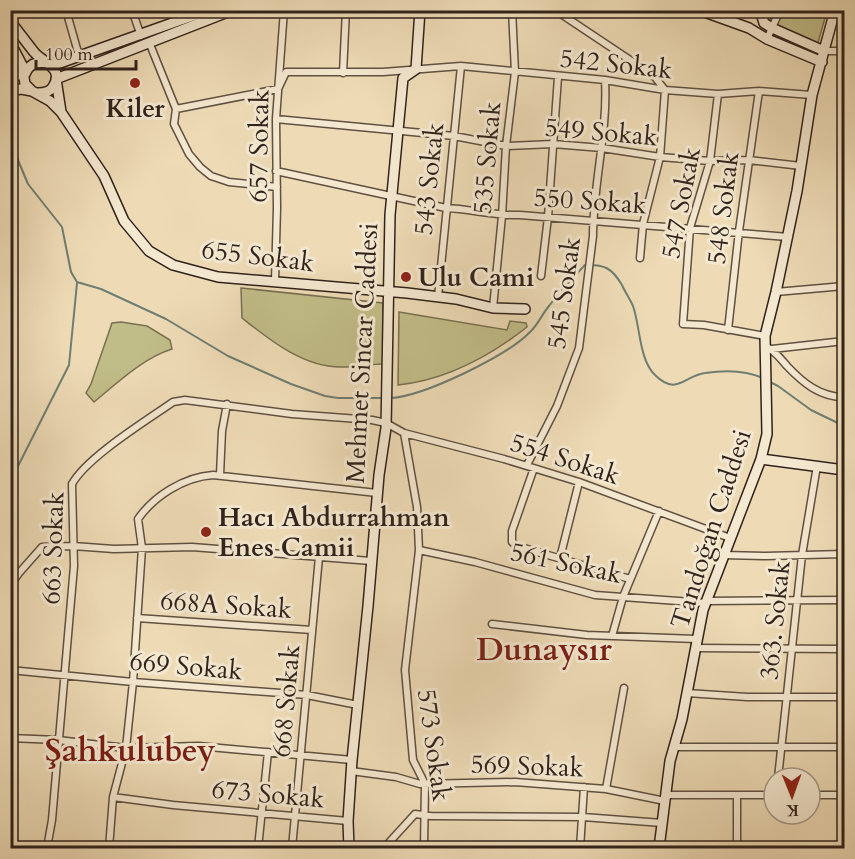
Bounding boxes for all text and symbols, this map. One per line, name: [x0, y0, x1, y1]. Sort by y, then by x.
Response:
scale bar: [36, 33, 136, 71]
street label: 542 Sokak: [558, 41, 674, 87]
text: 100 m: [45, 42, 93, 67]
marker: Kiler: [128, 76, 142, 90]
street label: 657 Sokak: [241, 89, 277, 203]
place label: Kiler: [105, 91, 165, 126]
street label: 535 Sokak: [465, 100, 509, 216]
street label: 549 Sokak: [543, 110, 659, 154]
street label: 543 Sokak: [406, 121, 452, 237]
street label: 547 Sokak: [653, 144, 709, 262]
street label: 548 Sokak: [699, 150, 747, 266]
street label: 550 Sokak: [532, 180, 648, 222]
street label: Mehmet Sincar Caddesi: [338, 222, 386, 484]
street label: 655 Sokak: [200, 232, 316, 280]
street label: 545 Sokak: [539, 234, 589, 351]
place label: Ulu Cami: [418, 260, 534, 295]
marker: Ulu Cami: [399, 270, 413, 284]
street label: 554 Sokak: [506, 425, 624, 493]
street label: Tandoğan Caddesi: [662, 425, 760, 633]
street label: 663 Sokak: [34, 491, 72, 605]
place label: Hacı Abdurrahman Enes Camii: [218, 500, 450, 565]
marker: Hacı Abdurrahman Enes Camii: [199, 525, 213, 539]
street label: 561 Sokak: [507, 534, 625, 592]
street label: 363. Sokak: [751, 559, 799, 681]
street label: 668A Sokak: [159, 583, 293, 627]
district label: Dunaysır: [476, 628, 612, 672]
street label: 668 Sokak: [264, 643, 308, 759]
street label: 669 Sokak: [128, 644, 244, 688]
street label: 573 Sokak: [409, 687, 459, 804]
district label: Şahkulubey: [45, 729, 215, 773]
street label: 569 Sokak: [470, 747, 584, 785]
north arrow: [762, 766, 822, 826]
street label: 673 Sokak: [210, 772, 326, 816]
text: K: [786, 799, 799, 821]

